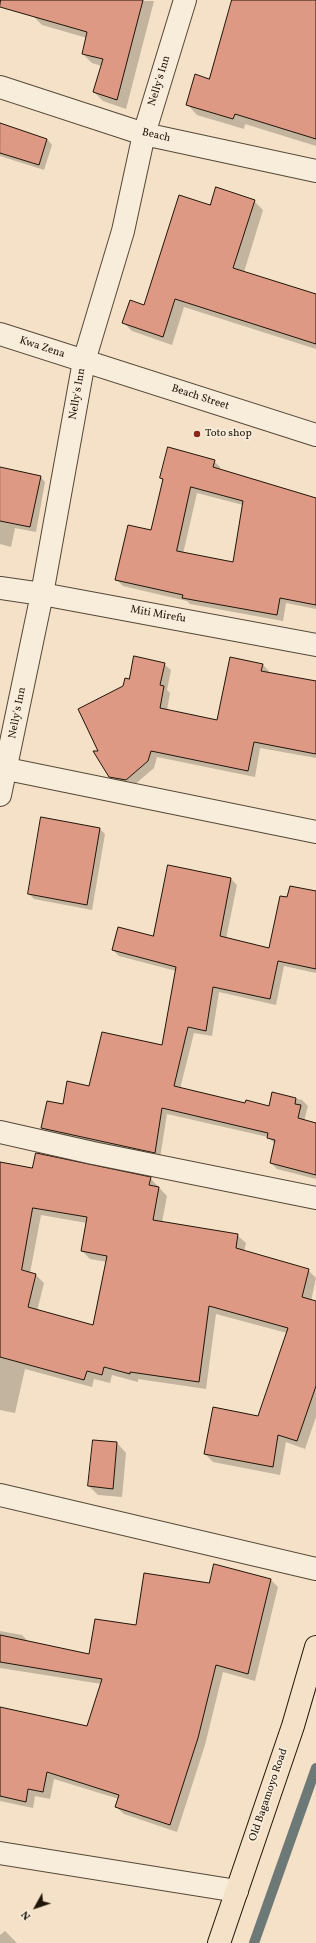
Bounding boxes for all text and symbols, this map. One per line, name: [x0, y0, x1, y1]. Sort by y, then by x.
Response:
street label: Nelly's Inn: [146, 54, 174, 108]
street label: Beach: [141, 126, 171, 146]
street label: Kwa Zena: [18, 334, 66, 362]
street label: Nelly's Inn: [67, 367, 89, 421]
street label: Beach Street: [170, 382, 230, 414]
place label: Toto shop: [205, 427, 252, 441]
marker: Toto shop: [192, 429, 202, 439]
street label: Miti Mirefu: [129, 604, 187, 626]
street label: Nelly's Inn: [7, 686, 29, 740]
street label: Old Bagamoyo Road: [247, 1747, 291, 1843]
north arrow: [16, 1887, 56, 1927]
text: N: [18, 1907, 35, 1923]

